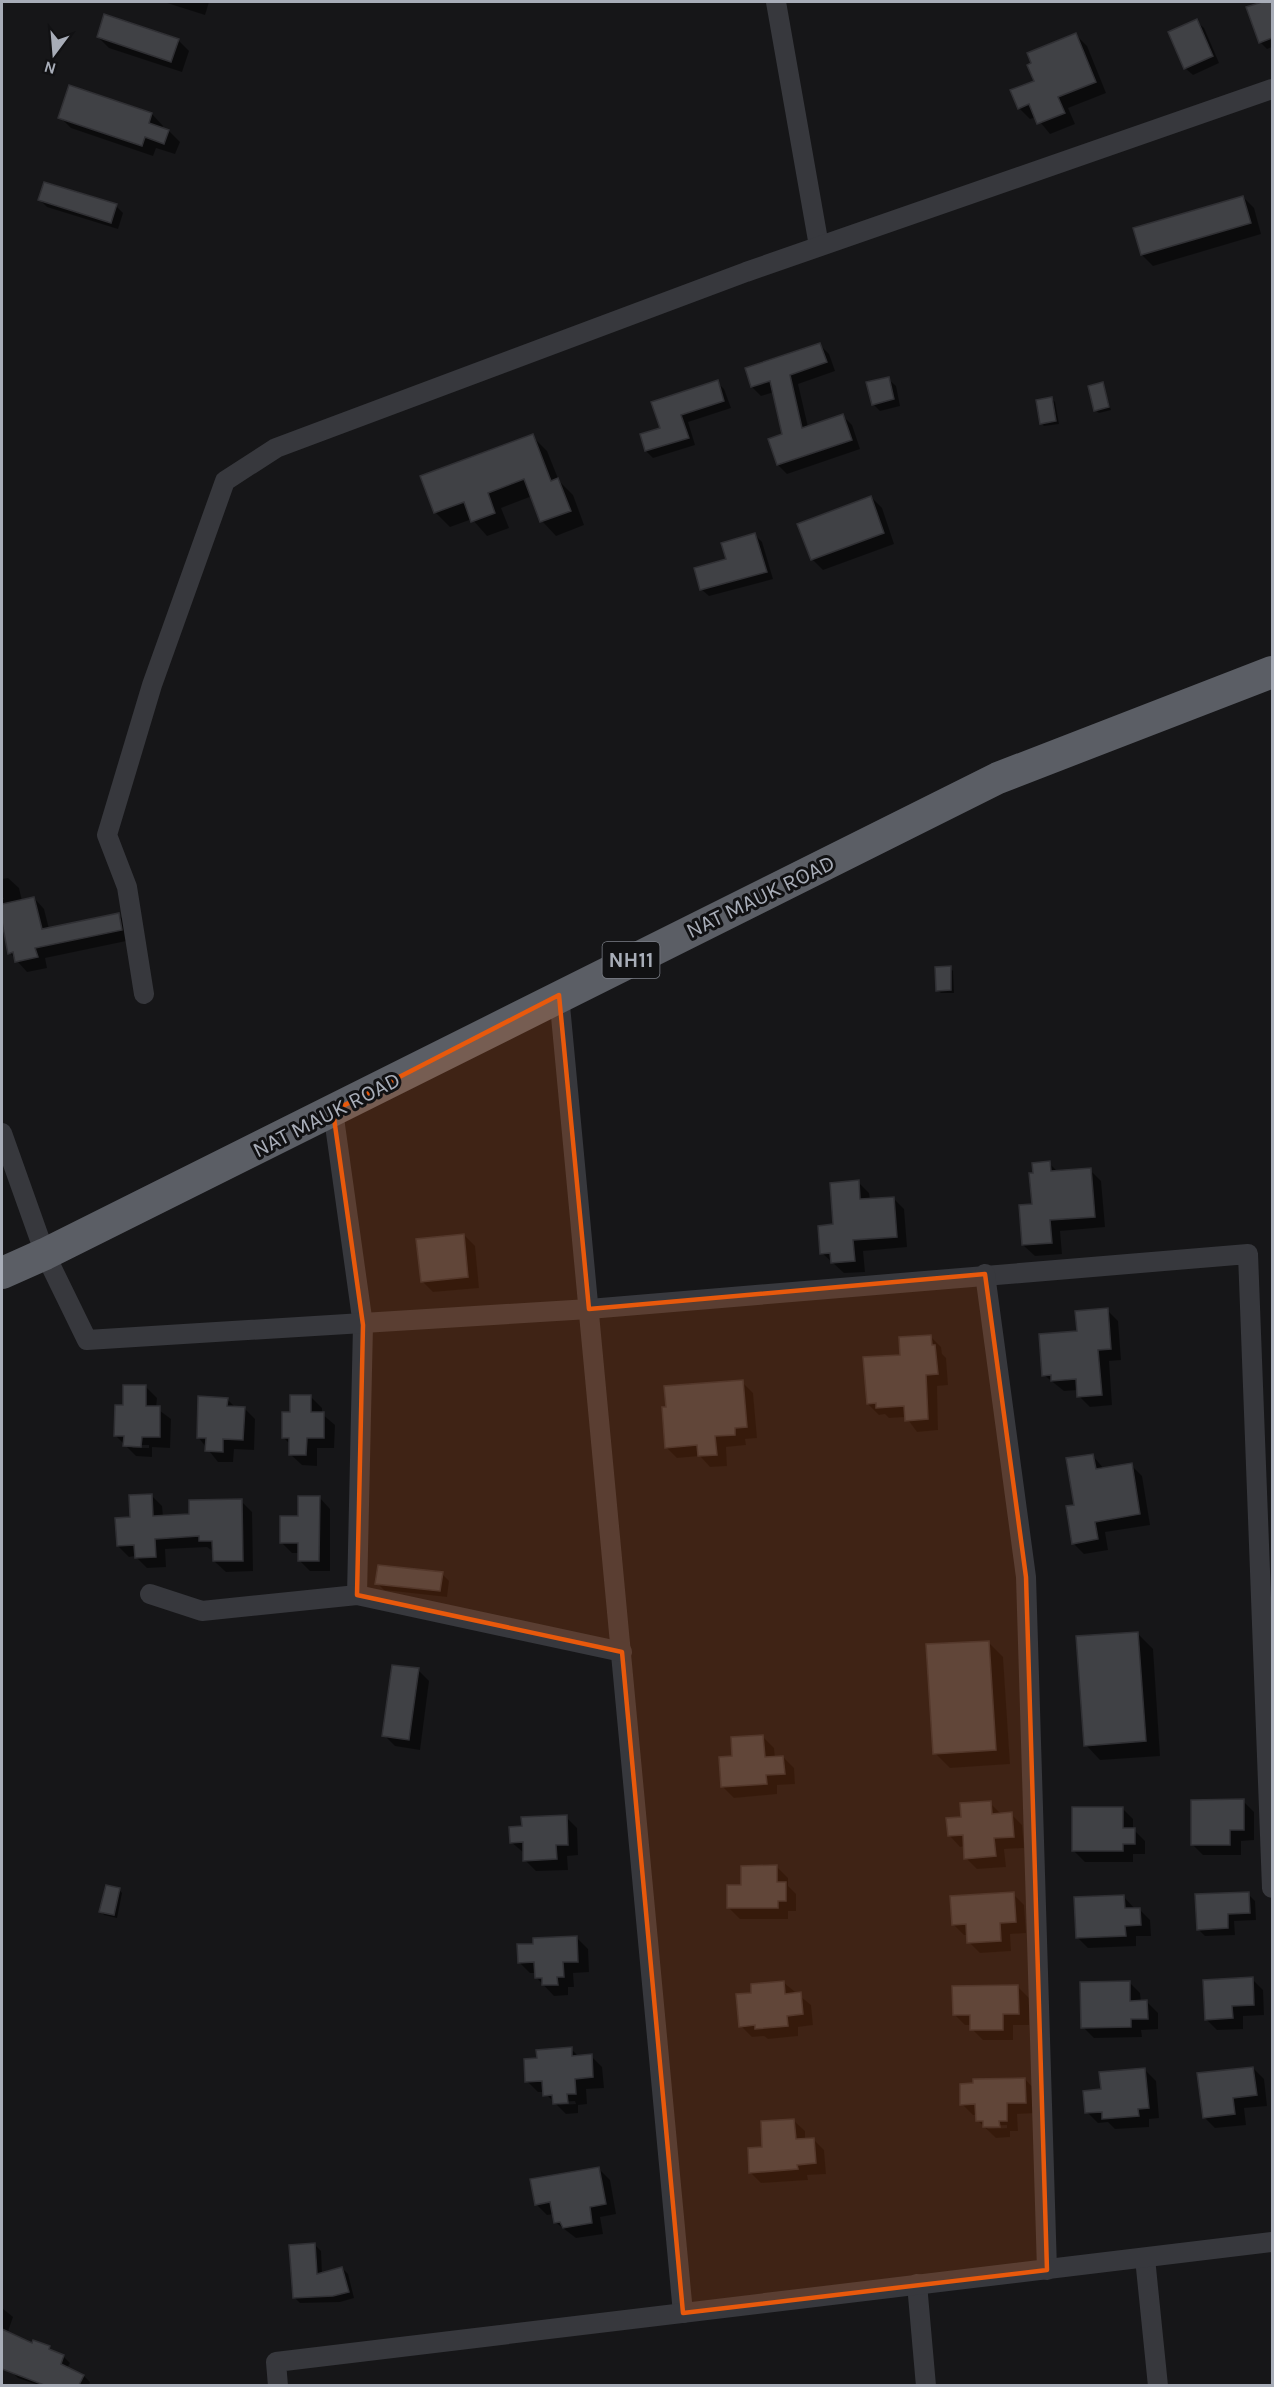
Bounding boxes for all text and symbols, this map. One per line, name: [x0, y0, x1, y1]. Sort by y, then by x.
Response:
north arrow: [24, 24, 84, 84]
text: N: [42, 57, 58, 79]
street label: NAT MAUK ROAD: [682, 850, 839, 944]
road number: NH11: [602, 942, 660, 978]
street label: NAT MAUK ROAD: [248, 1067, 405, 1163]

